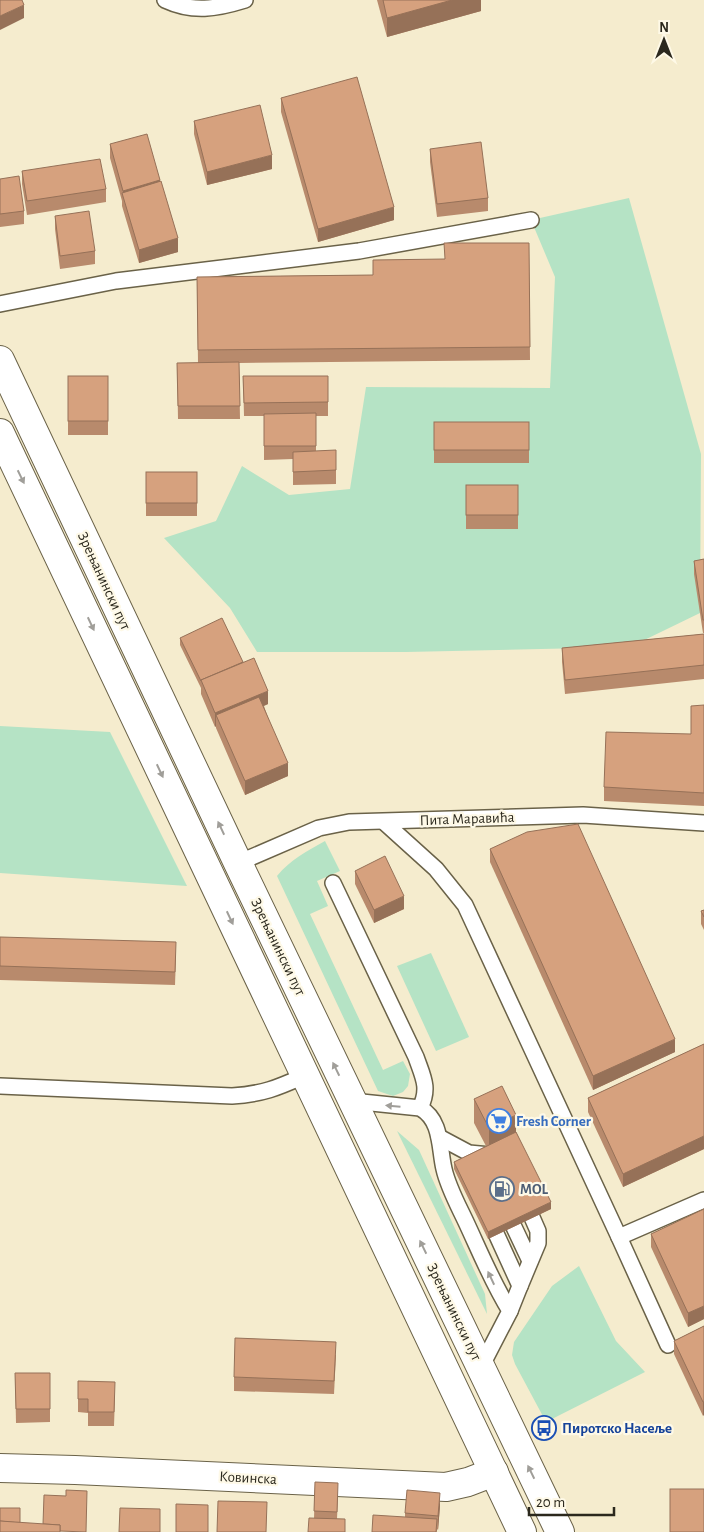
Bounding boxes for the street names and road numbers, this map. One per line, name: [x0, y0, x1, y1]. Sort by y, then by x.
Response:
street label: Зрењанински пут: [75, 530, 133, 633]
street label: Пита Маравића: [419, 810, 515, 828]
street label: Зрењанински пут: [248, 896, 308, 998]
street label: Зрењанински пут: [424, 1261, 484, 1363]
street label: Ковинска: [219, 1469, 277, 1487]

